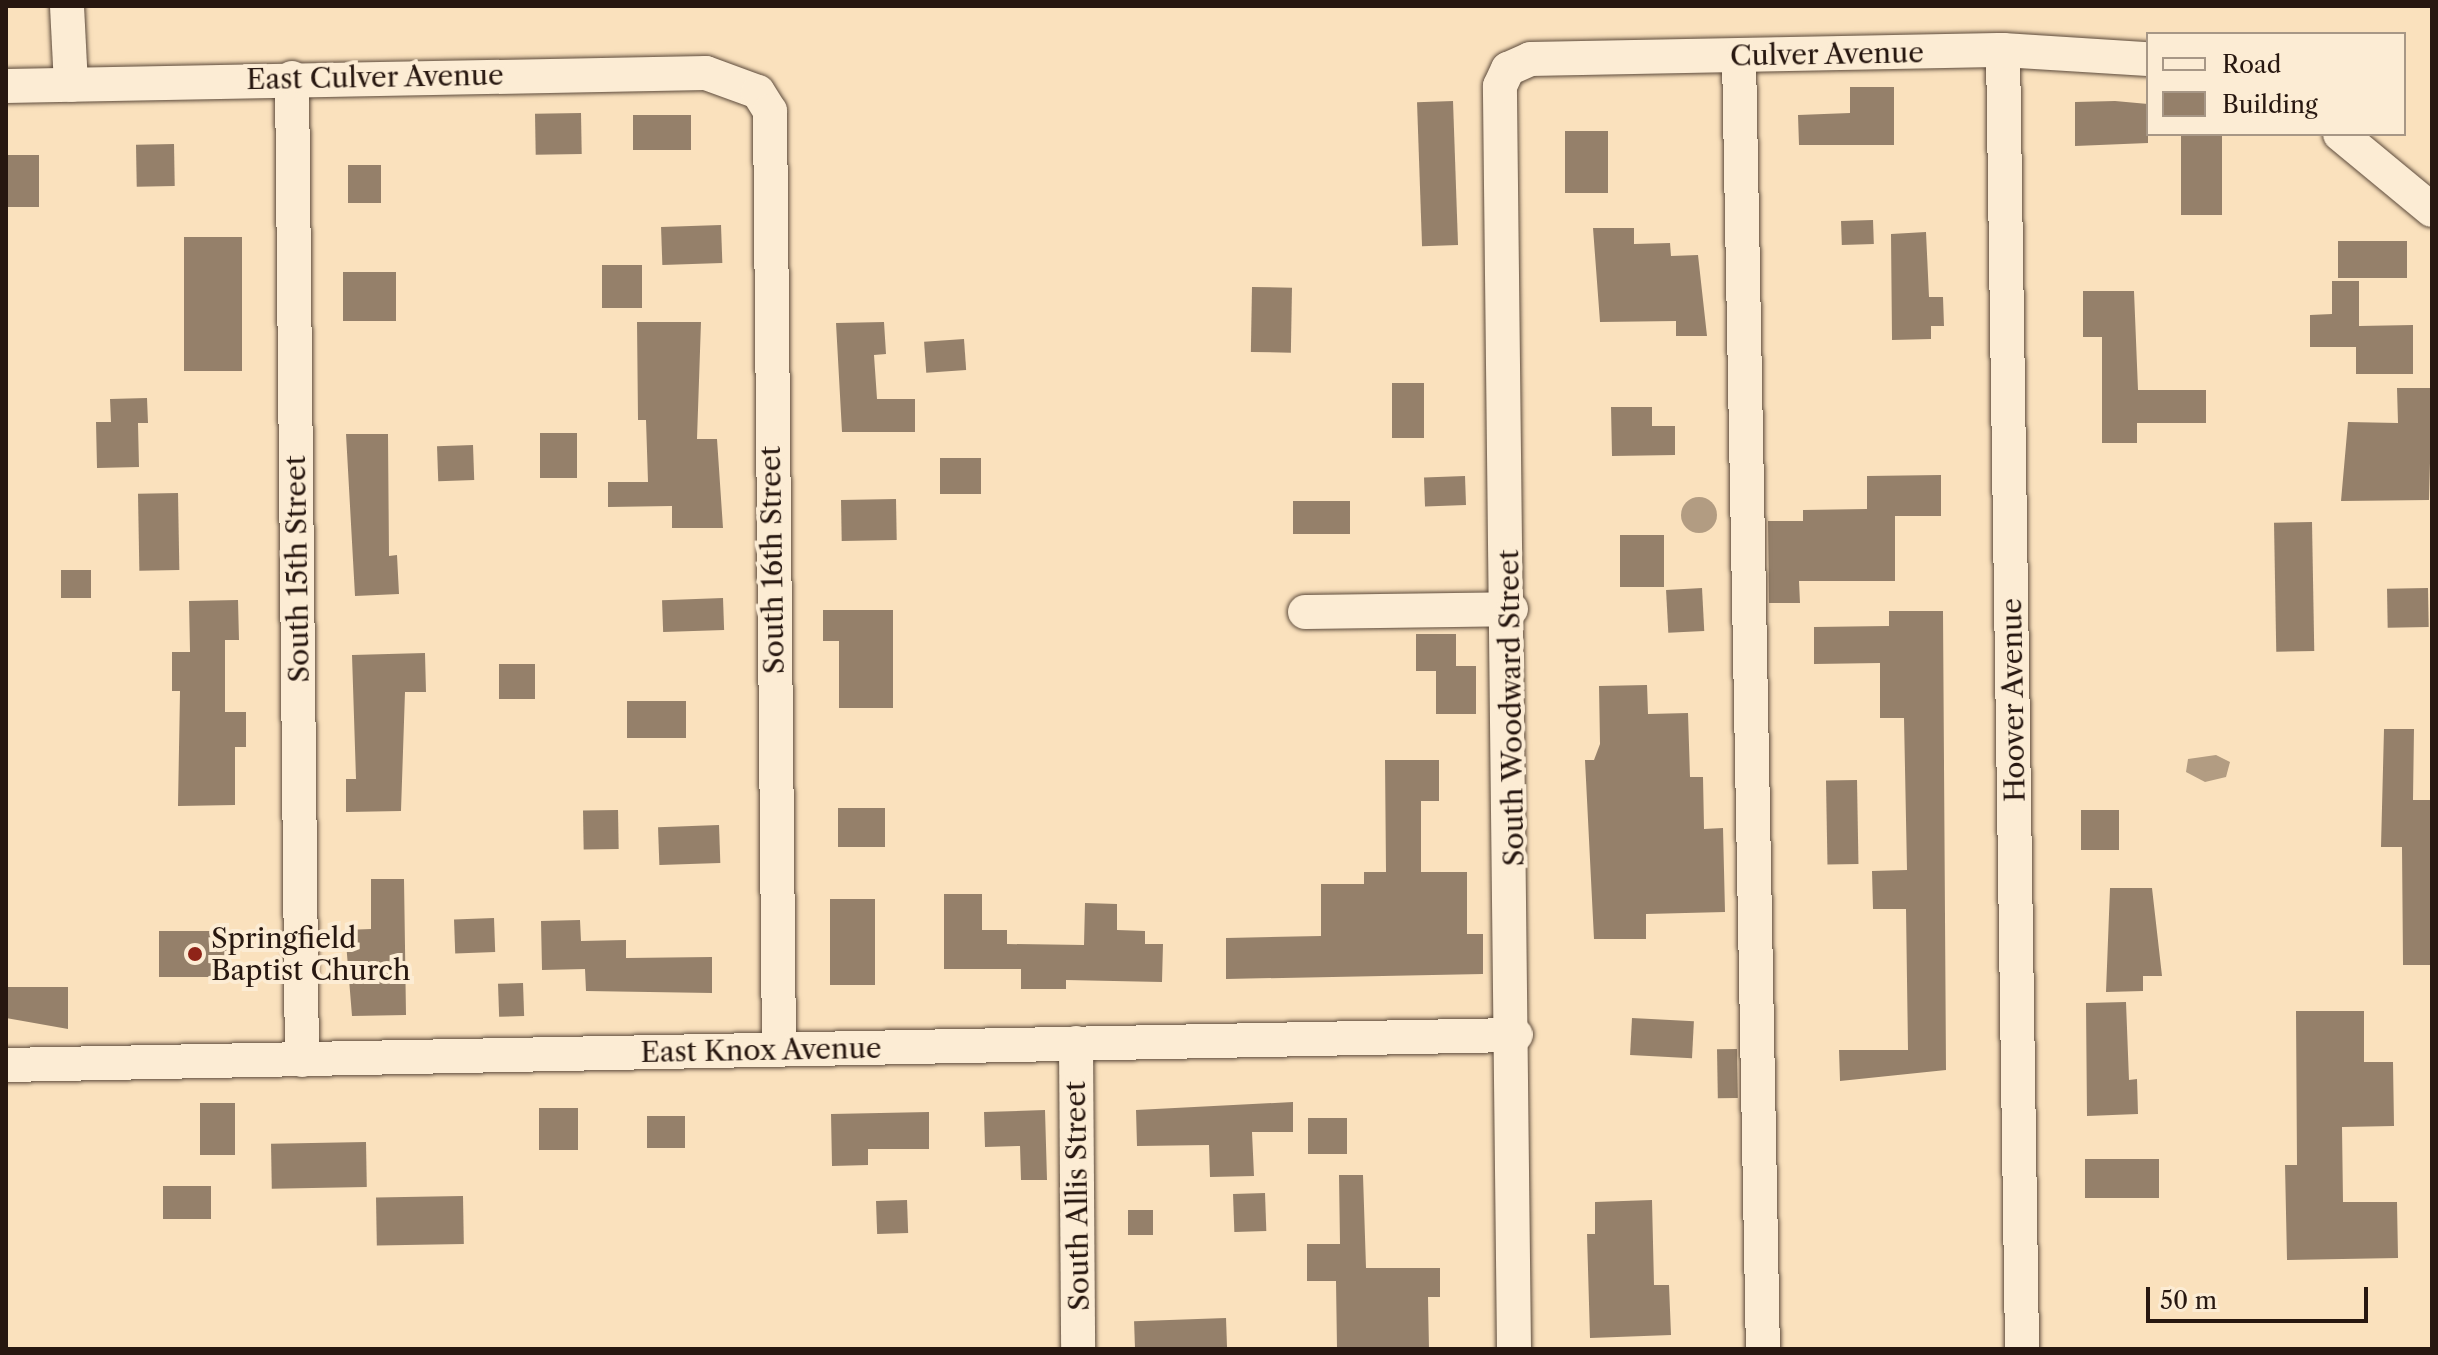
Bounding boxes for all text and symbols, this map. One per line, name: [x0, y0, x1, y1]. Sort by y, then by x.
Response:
legend: [2146, 32, 2406, 136]
street label: Culver Avenue: [1729, 35, 1925, 73]
text: Road: [2222, 50, 2281, 79]
street label: East Culver Avenue: [245, 58, 505, 96]
text: Building: [2222, 90, 2318, 119]
street label: South 16th Street: [753, 445, 791, 675]
street label: South 15th Street: [278, 455, 316, 683]
street label: South Woodward Street: [1491, 549, 1531, 867]
street label: Hoover Avenue: [1994, 597, 2032, 803]
place label: Springfield Baptist Church: [211, 921, 410, 987]
marker: Springfield Baptist Church: [186, 945, 204, 963]
street label: East Knox Avenue: [640, 1031, 882, 1069]
street label: South Allis Street: [1058, 1080, 1096, 1312]
scale bar: [2150, 1271, 2372, 1321]
text: 50 m: [2160, 1286, 2217, 1315]

